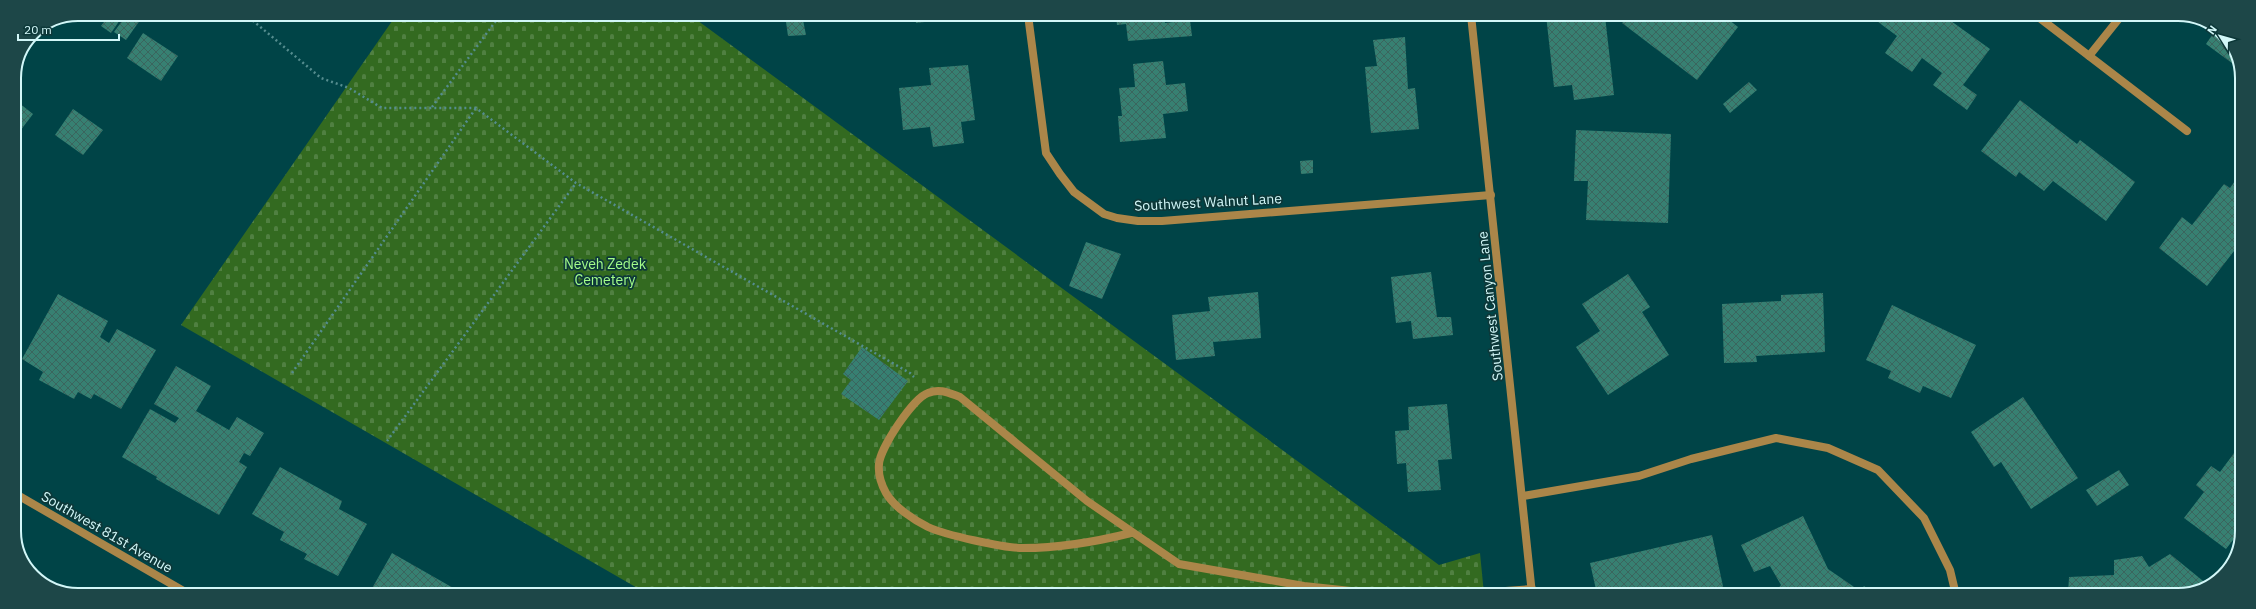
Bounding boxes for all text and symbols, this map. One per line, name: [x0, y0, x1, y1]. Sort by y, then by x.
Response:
scale bar: [18, 16, 119, 42]
north arrow: [2200, 16, 2240, 56]
text: 20 m: [24, 22, 52, 37]
text: N: [2204, 23, 2220, 37]
street label: Southwest Walnut Lane: [1134, 189, 1283, 215]
street label: Southwest Canyon Lane: [1473, 230, 1507, 382]
park label: Neveh Zedek Cemetery: [564, 255, 647, 289]
street label: Southwest 81st Avenue: [38, 487, 176, 577]

